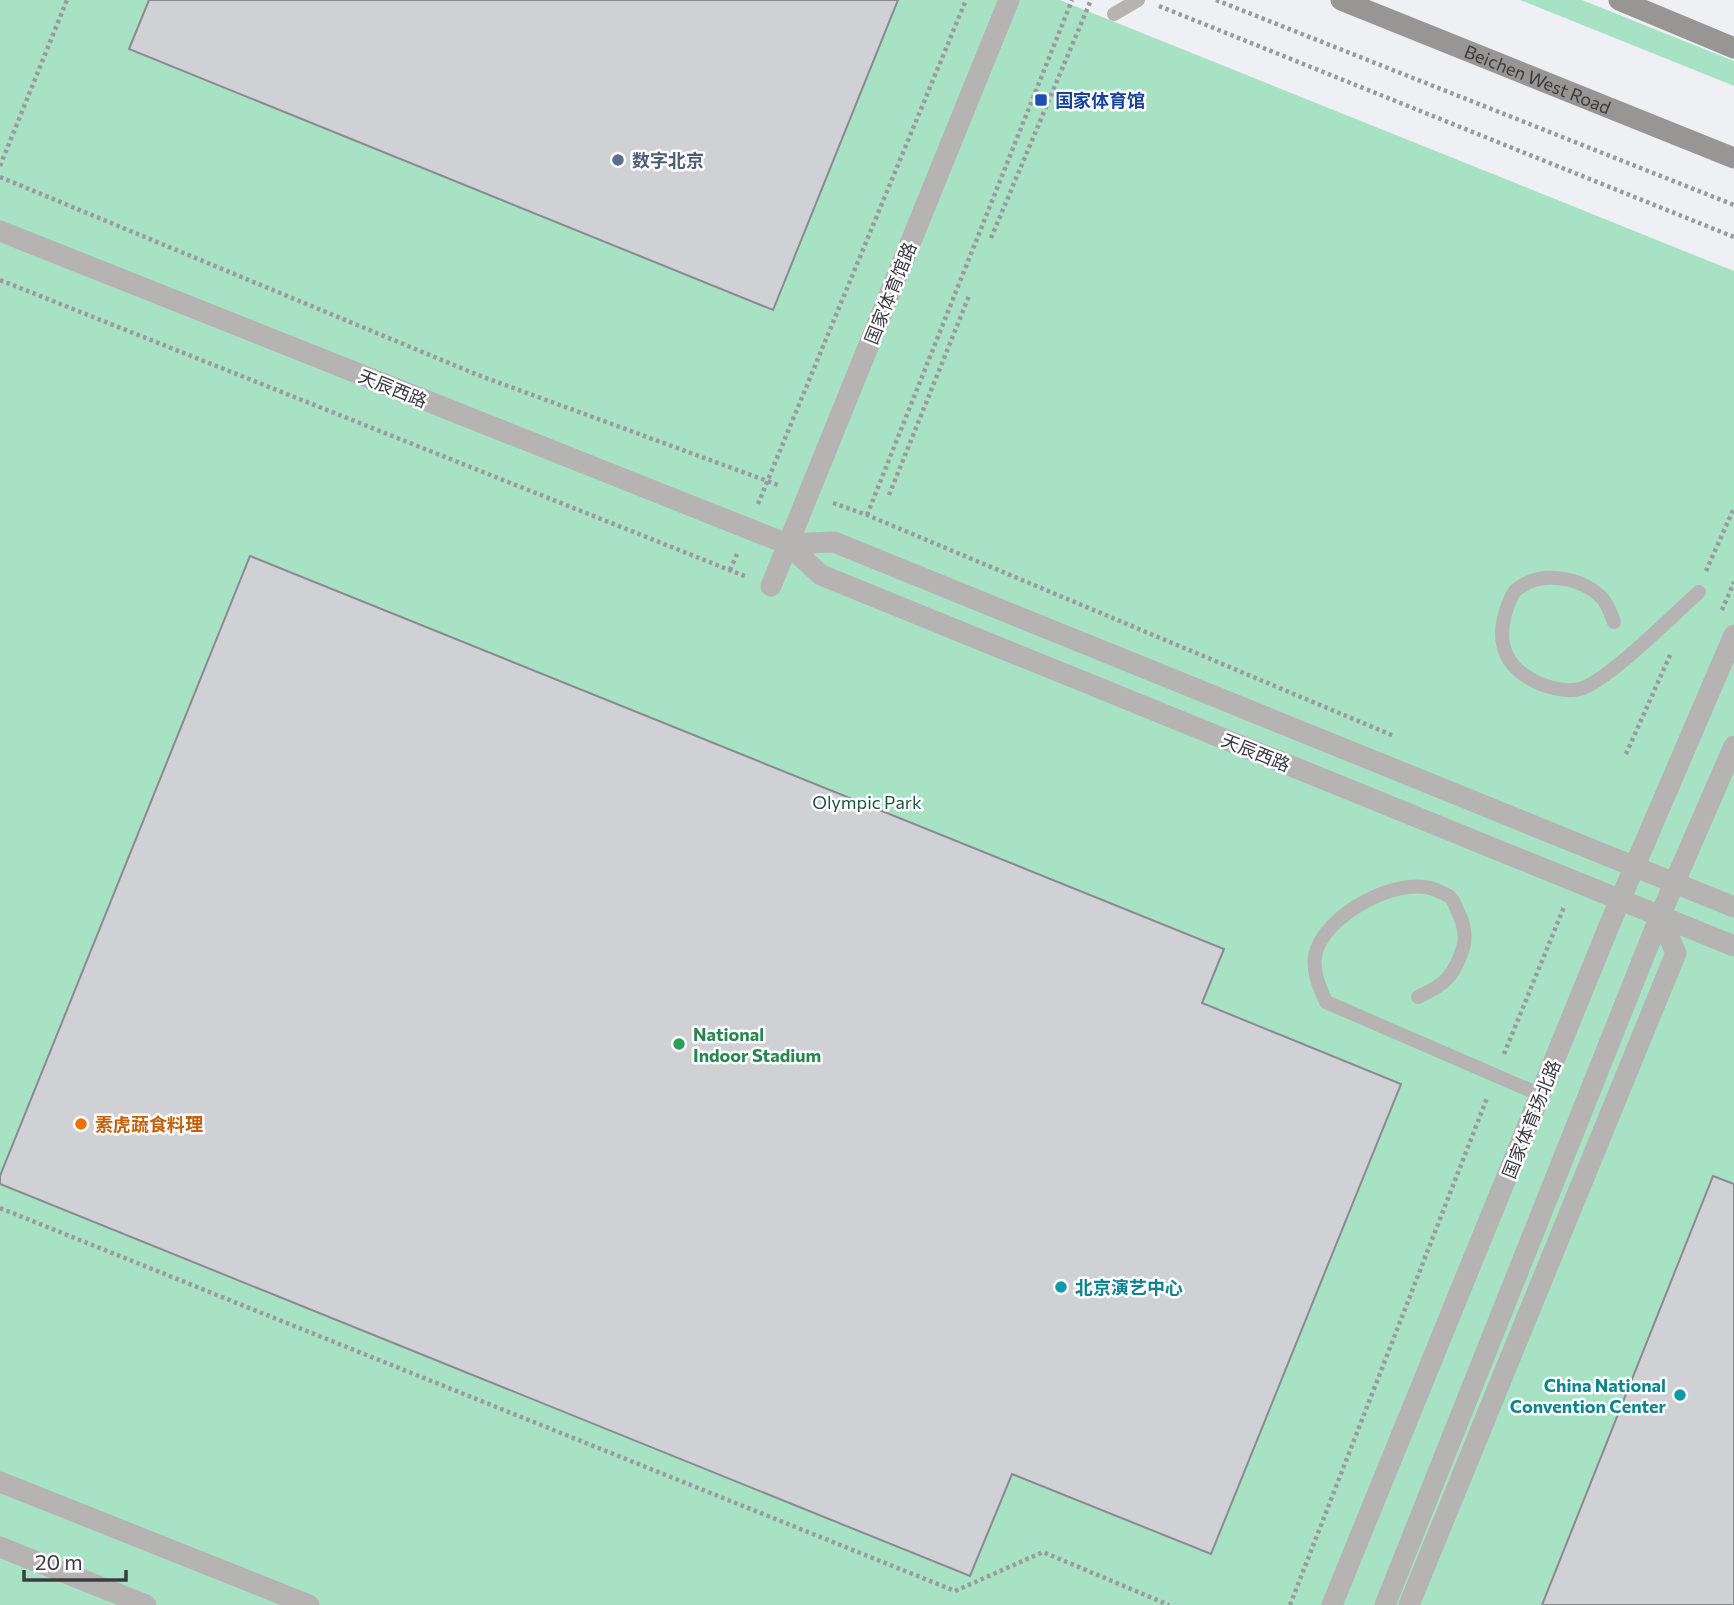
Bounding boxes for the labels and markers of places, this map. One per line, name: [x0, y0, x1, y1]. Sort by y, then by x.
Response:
place label: 国家体育馆: [1055, 89, 1145, 111]
marker: 国家体育馆: [1033, 92, 1049, 108]
place label: 数字北京: [632, 149, 704, 171]
marker: 数字北京: [610, 152, 626, 168]
place label: National Indoor Stadium: [693, 1023, 821, 1066]
marker: National Indoor Stadium: [671, 1036, 687, 1052]
place label: 素虎蔬食料理: [95, 1113, 203, 1135]
marker: 素虎蔬食料理: [73, 1116, 89, 1132]
place label: 北京演艺中心: [1075, 1276, 1183, 1298]
marker: 北京演艺中心: [1053, 1279, 1069, 1295]
place label: China National Convention Center: [1510, 1374, 1667, 1417]
marker: China National Convention Center: [1672, 1387, 1688, 1403]

